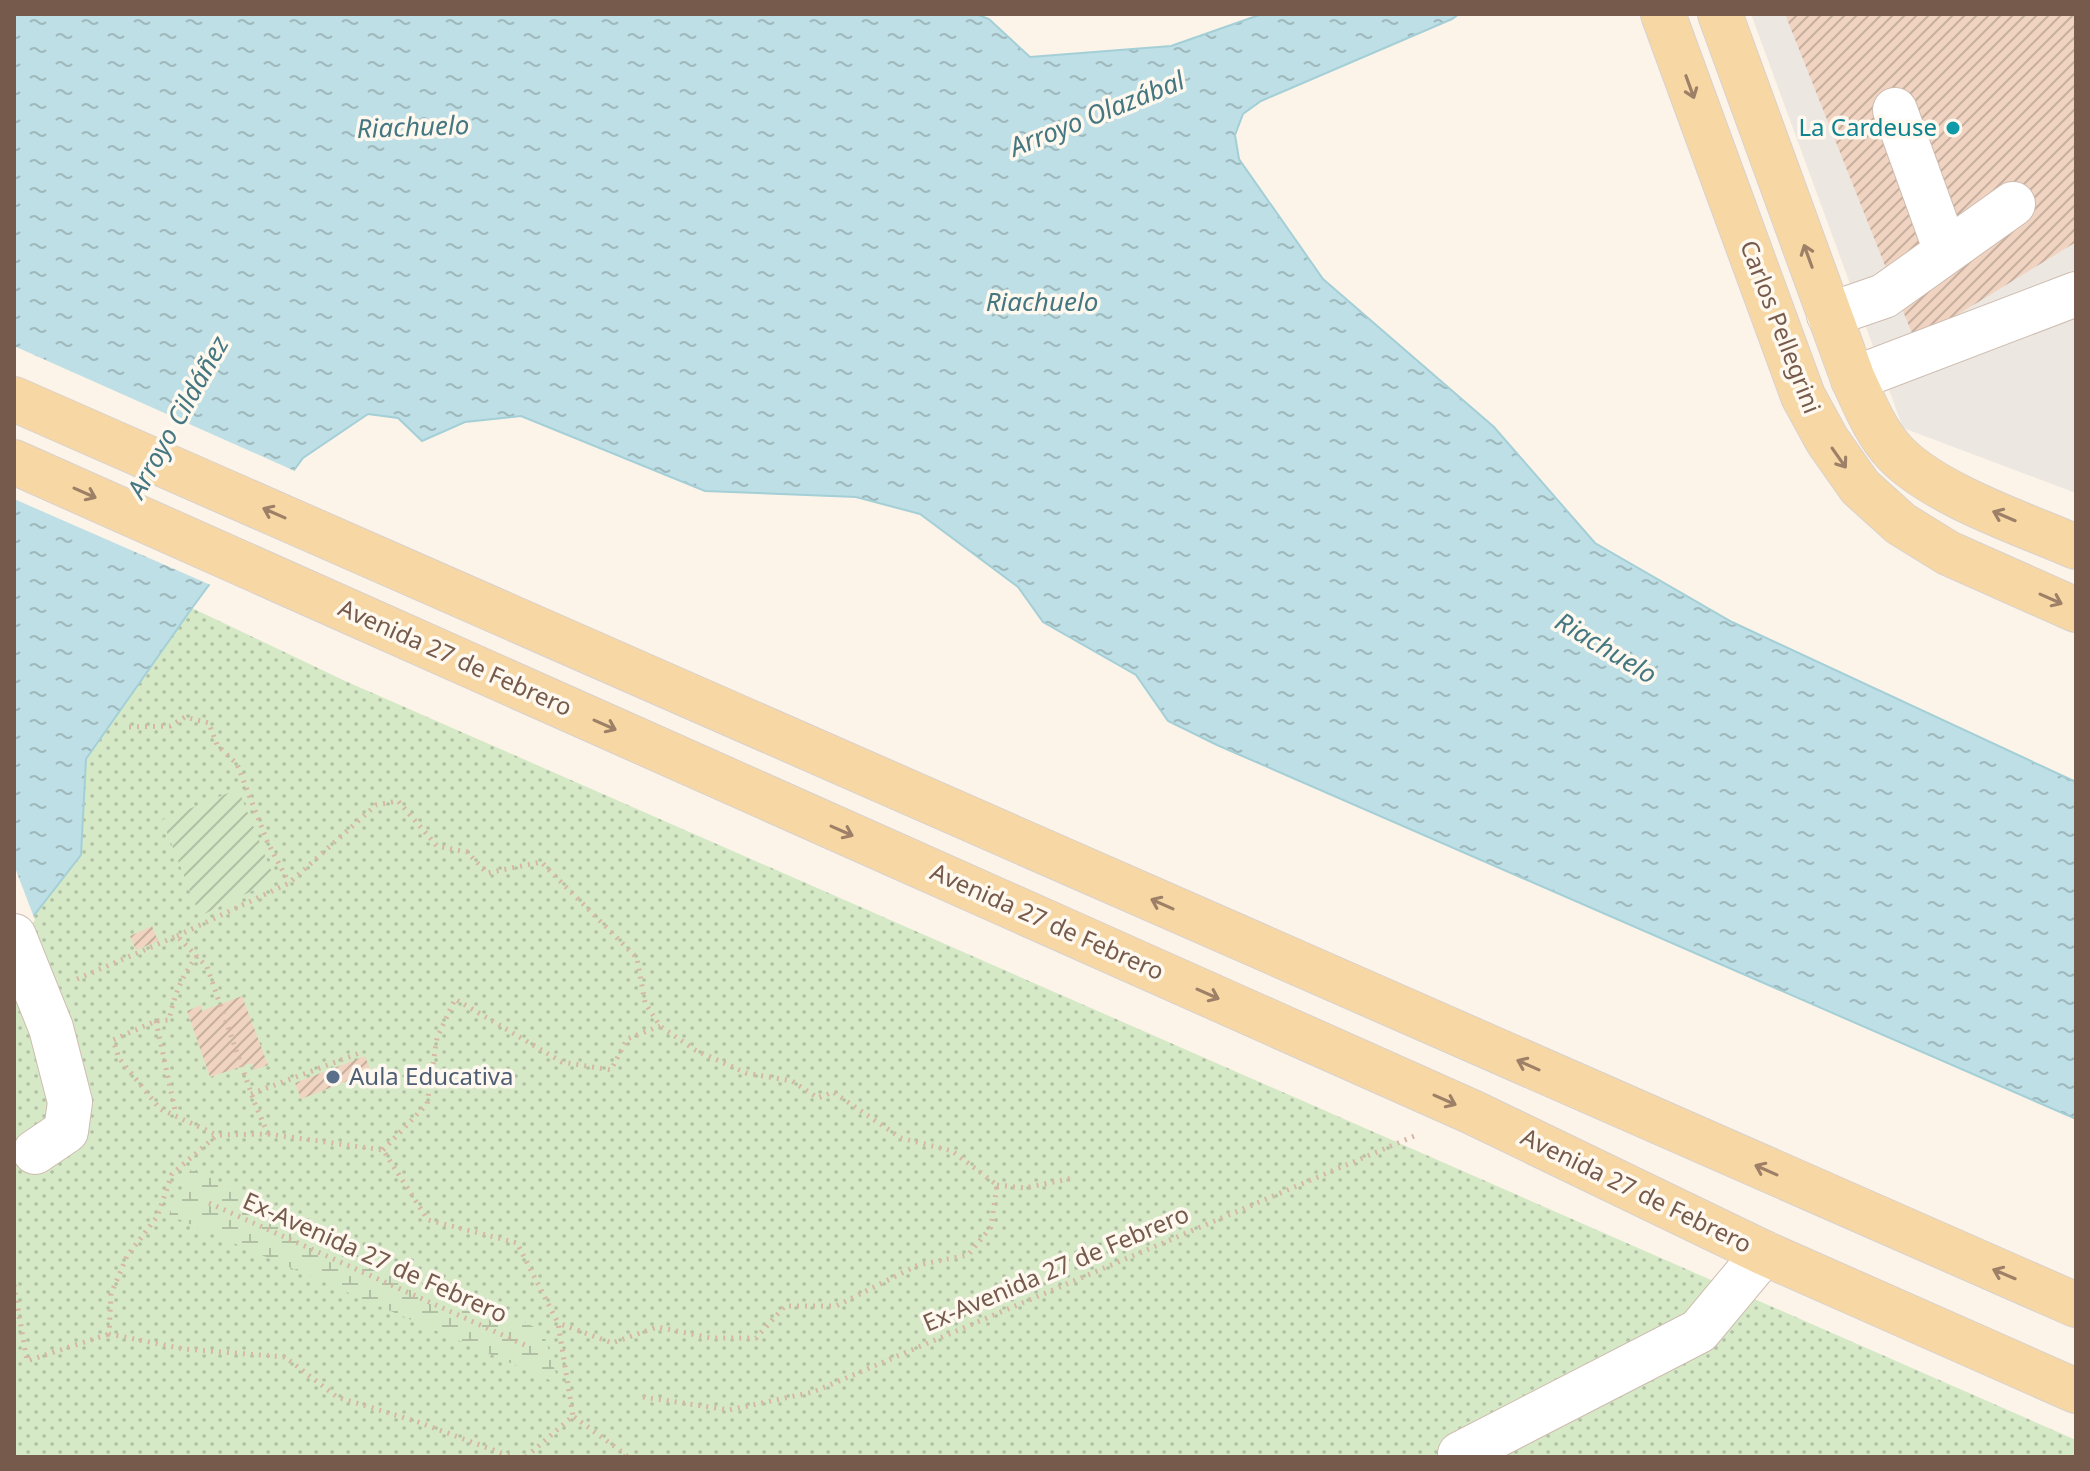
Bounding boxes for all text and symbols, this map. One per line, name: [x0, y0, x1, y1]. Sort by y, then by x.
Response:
water label: Arroyo Olazábal: [1002, 61, 1191, 165]
one-way arrow: [1684, 74, 1698, 99]
water label: Riachuelo: [356, 106, 470, 146]
place label: La Cardeuse: [1798, 110, 1937, 143]
marker: La Cardeuse: [1944, 119, 1962, 137]
street label: Carlos Pellegrini: [1733, 235, 1830, 418]
one-way arrow: [1799, 244, 1814, 269]
water label: Riachuelo: [986, 283, 1098, 319]
water label: Arroyo Cildáñez: [117, 329, 237, 506]
one-way arrow: [1831, 446, 1847, 468]
one-way arrow: [72, 487, 97, 502]
one-way arrow: [262, 505, 286, 520]
one-way arrow: [1993, 508, 2017, 523]
street label: Avenida 27 de Febrero: [334, 590, 578, 723]
one-way arrow: [2039, 592, 2063, 607]
water label: Riachuelo: [1549, 603, 1664, 692]
one-way arrow: [592, 719, 617, 734]
one-way arrow: [830, 824, 854, 839]
street label: Avenida 27 de Febrero: [926, 854, 1170, 987]
one-way arrow: [1150, 896, 1174, 911]
one-way arrow: [1195, 987, 1219, 1002]
one-way arrow: [1516, 1057, 1541, 1072]
place label: Aula Educativa: [349, 1059, 514, 1092]
marker: Aula Educativa: [324, 1068, 342, 1086]
one-way arrow: [1432, 1093, 1457, 1108]
street label: Avenida 27 de Febrero: [1516, 1119, 1757, 1260]
one-way arrow: [1754, 1162, 1779, 1177]
street label: Ex-Avenida 27 de Febrero: [238, 1183, 513, 1330]
street label: Ex-Avenida 27 de Febrero: [917, 1197, 1194, 1339]
one-way arrow: [1993, 1266, 2017, 1281]

